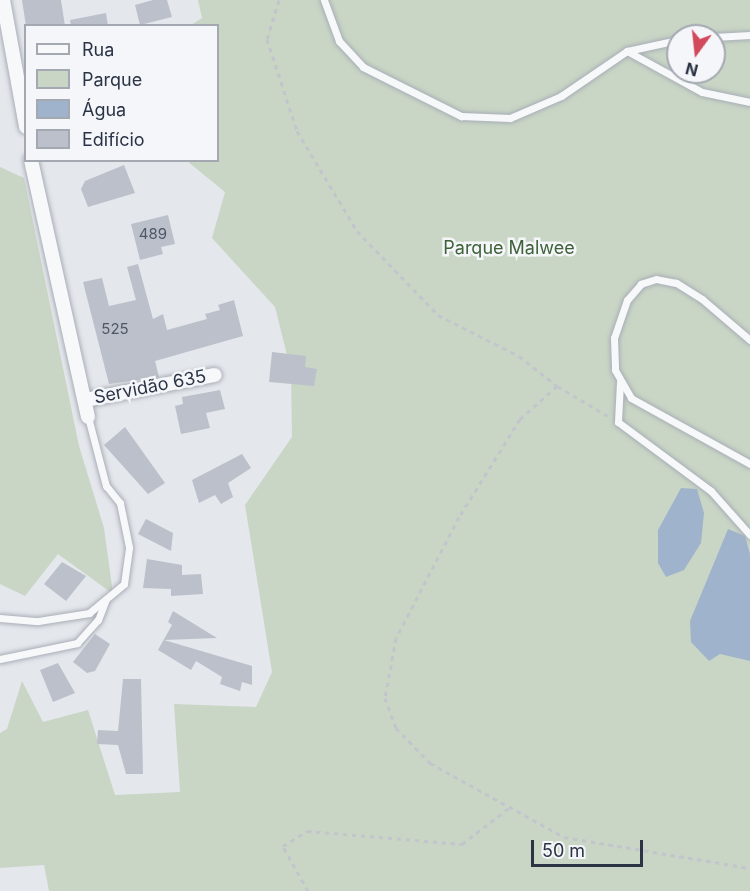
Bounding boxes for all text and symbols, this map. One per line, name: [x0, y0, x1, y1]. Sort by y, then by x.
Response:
legend: [24, 24, 219, 162]
north arrow: [666, 24, 726, 84]
text: Rua: [82, 39, 114, 60]
text: N: [683, 58, 700, 81]
text: Parque: [82, 69, 142, 90]
text: Água: [82, 99, 126, 120]
text: Edifício: [82, 129, 145, 150]
house number: 489: [139, 225, 167, 243]
park label: Parque Malwee: [443, 237, 575, 259]
house number: 525: [101, 320, 129, 338]
street label: Servidão 635: [92, 366, 208, 408]
scale bar: [534, 828, 646, 866]
text: 50 m: [542, 840, 585, 861]

